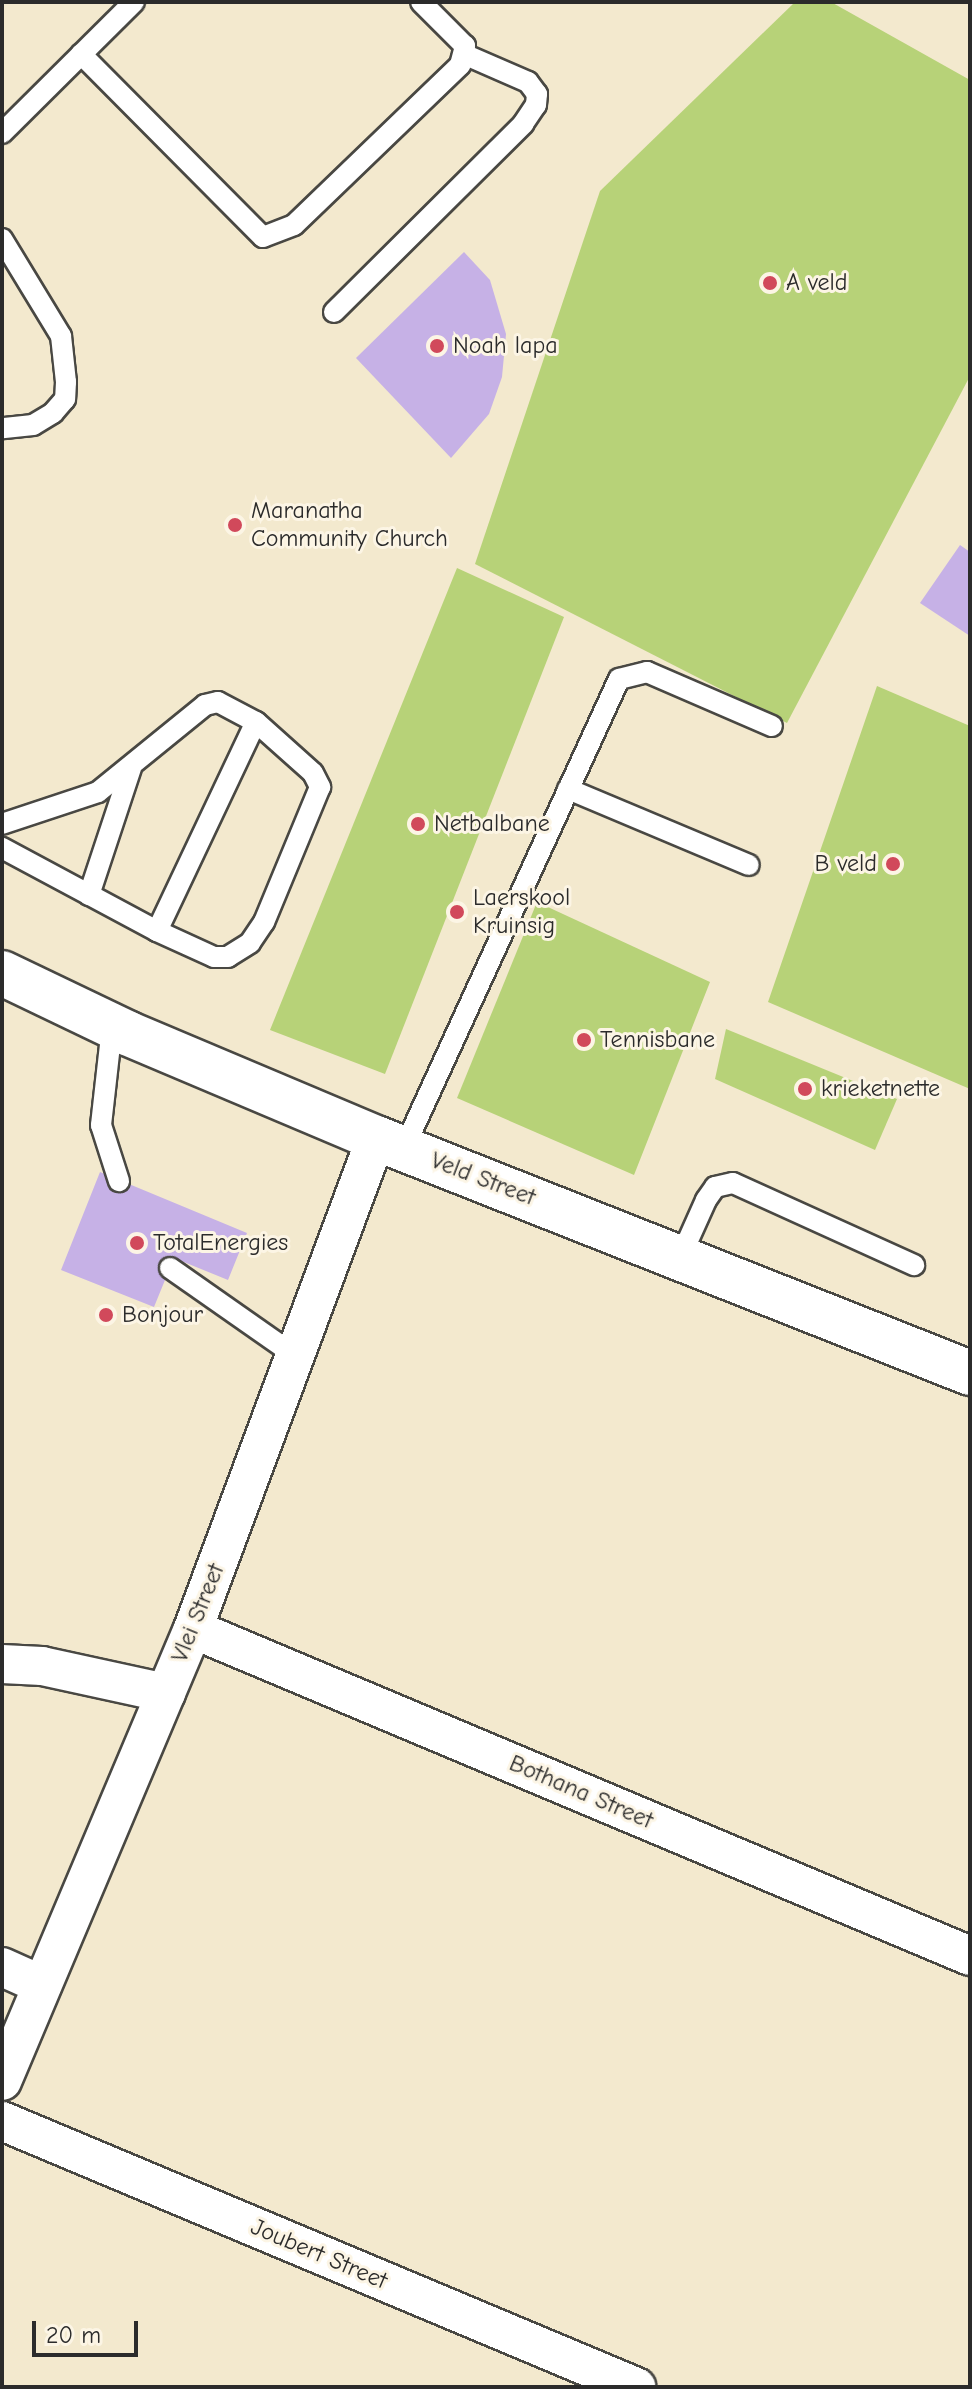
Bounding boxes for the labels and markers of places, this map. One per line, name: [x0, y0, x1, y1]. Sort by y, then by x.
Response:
place label: A veld: [786, 269, 848, 297]
marker: A veld: [761, 274, 779, 292]
place label: Noah lapa: [453, 332, 558, 360]
marker: Noah lapa: [428, 337, 446, 355]
place label: Maranatha Community Church: [251, 497, 448, 553]
marker: Maranatha Community Church: [226, 516, 244, 534]
place label: Netbalbane: [434, 810, 550, 838]
marker: Netbalbane: [409, 815, 427, 833]
place label: B veld: [815, 850, 877, 878]
marker: B veld: [884, 855, 902, 873]
place label: Laerskool Kruinsig: [473, 884, 570, 940]
marker: Laerskool Kruinsig: [448, 903, 466, 921]
place label: Tennisbane: [600, 1026, 715, 1054]
marker: Tennisbane: [575, 1031, 593, 1049]
place label: krieketnette: [821, 1075, 940, 1103]
marker: krieketnette: [796, 1080, 814, 1098]
place label: TotalEnergies: [153, 1229, 288, 1257]
marker: TotalEnergies: [128, 1234, 146, 1252]
place label: Bonjour: [122, 1301, 203, 1329]
marker: Bonjour: [97, 1306, 115, 1324]

